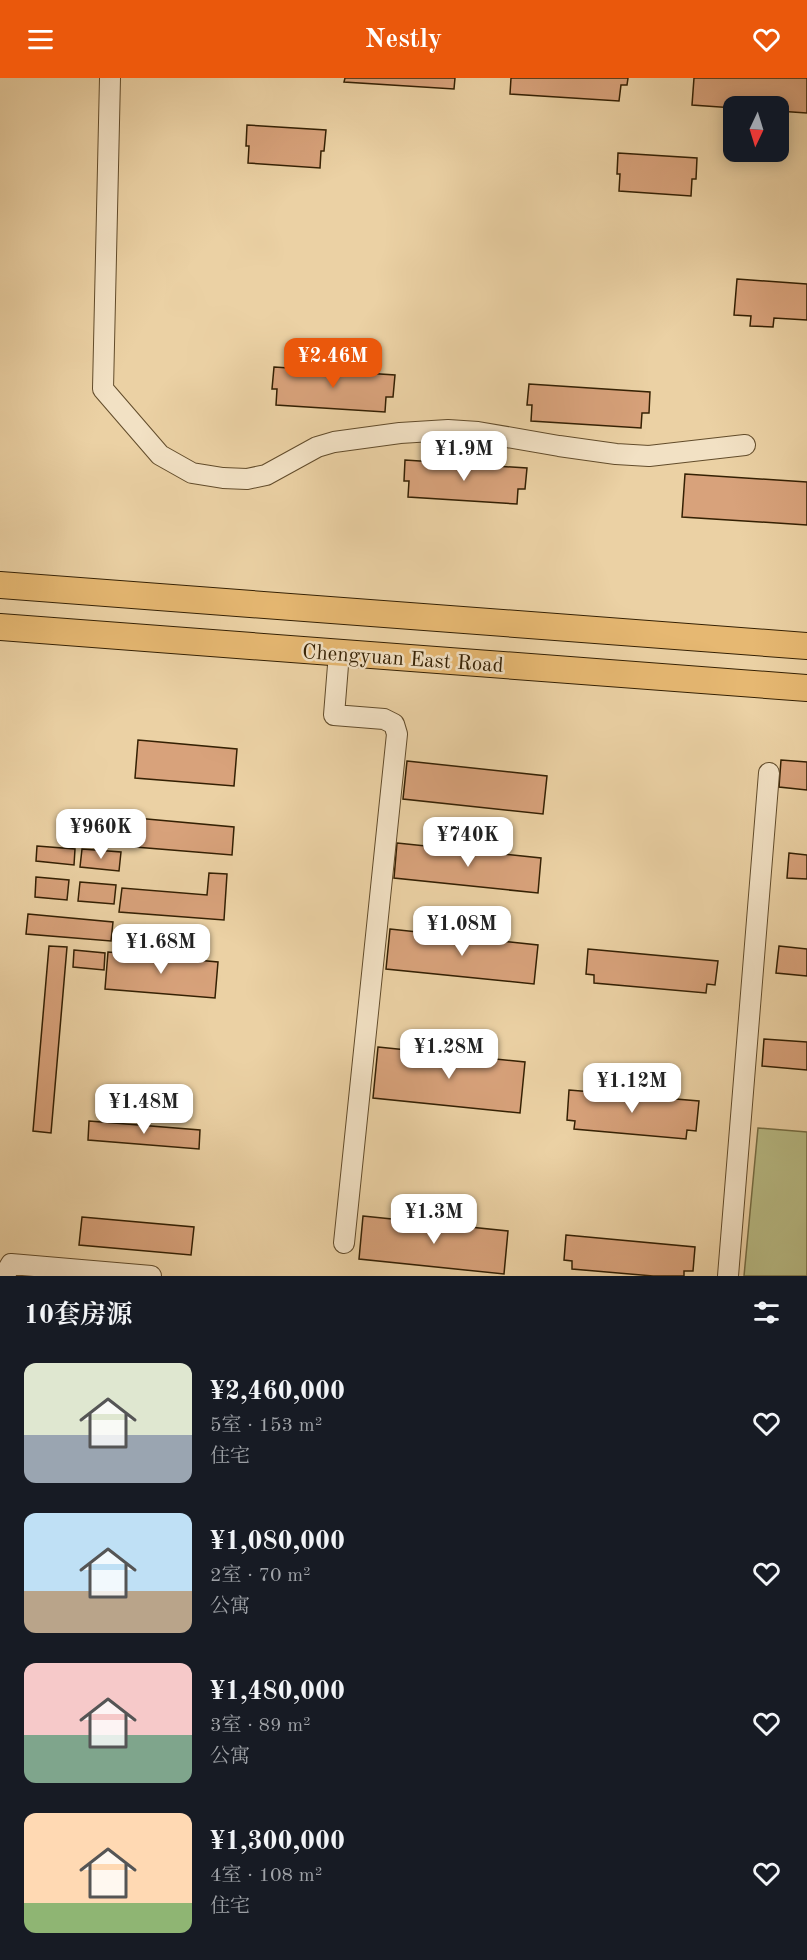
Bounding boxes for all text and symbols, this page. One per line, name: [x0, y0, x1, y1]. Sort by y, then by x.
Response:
icon: menu: [24, 23, 57, 56]
icon: heart: [750, 23, 783, 56]
text: Nestly: [365, 26, 442, 53]
north arrow: [723, 96, 789, 162]
map controls: [723, 96, 789, 162]
pin: ¥2.46M: [284, 338, 382, 389]
text: ¥2.46M: [298, 347, 368, 367]
pin: ¥1.9M: [422, 431, 506, 482]
text: ¥1.9M: [435, 440, 493, 460]
street label: Chengyuan East Road: [302, 642, 504, 677]
pin: ¥960K: [59, 809, 143, 860]
pin: ¥740K: [426, 817, 510, 868]
text: ¥960K: [70, 818, 132, 838]
text: ¥740K: [437, 826, 499, 846]
pin: ¥1.08M: [413, 906, 511, 957]
text: ¥1.08M: [427, 915, 497, 935]
pin: ¥1.68M: [112, 924, 210, 975]
text: ¥1.68M: [126, 933, 196, 953]
pin: ¥1.28M: [400, 1029, 498, 1080]
text: ¥1.28M: [414, 1038, 484, 1058]
pin: ¥1.12M: [583, 1063, 681, 1114]
text: ¥1.12M: [597, 1072, 667, 1092]
pin: ¥1.48M: [95, 1084, 193, 1135]
text: ¥1.48M: [109, 1093, 179, 1113]
pin: ¥1.3M: [392, 1194, 476, 1245]
text: ¥1.3M: [405, 1203, 463, 1223]
icon: filters: [750, 1296, 783, 1329]
text: 10套房源: [24, 1303, 132, 1329]
text: ¥2,460,000: [210, 1379, 345, 1405]
icon: home: [72, 1387, 144, 1459]
icon: heart: [750, 1407, 783, 1440]
text: 5室 · 153 m²: [210, 1416, 322, 1436]
text: 住宅: [210, 1447, 250, 1467]
text: ¥1,080,000: [210, 1529, 345, 1555]
icon: home: [72, 1537, 144, 1609]
icon: heart: [750, 1557, 783, 1590]
text: 2室 · 70 m²: [210, 1566, 311, 1586]
text: 公寓: [210, 1597, 250, 1617]
text: ¥1,480,000: [210, 1679, 345, 1705]
icon: home: [72, 1687, 144, 1759]
icon: heart: [750, 1707, 783, 1740]
text: 3室 · 89 m²: [210, 1716, 311, 1736]
text: 公寓: [210, 1747, 250, 1767]
text: ¥1,300,000: [210, 1829, 345, 1855]
icon: home: [72, 1837, 144, 1909]
icon: heart: [750, 1857, 783, 1890]
text: 4室 · 108 m²: [210, 1866, 322, 1886]
text: 住宅: [210, 1897, 250, 1917]

